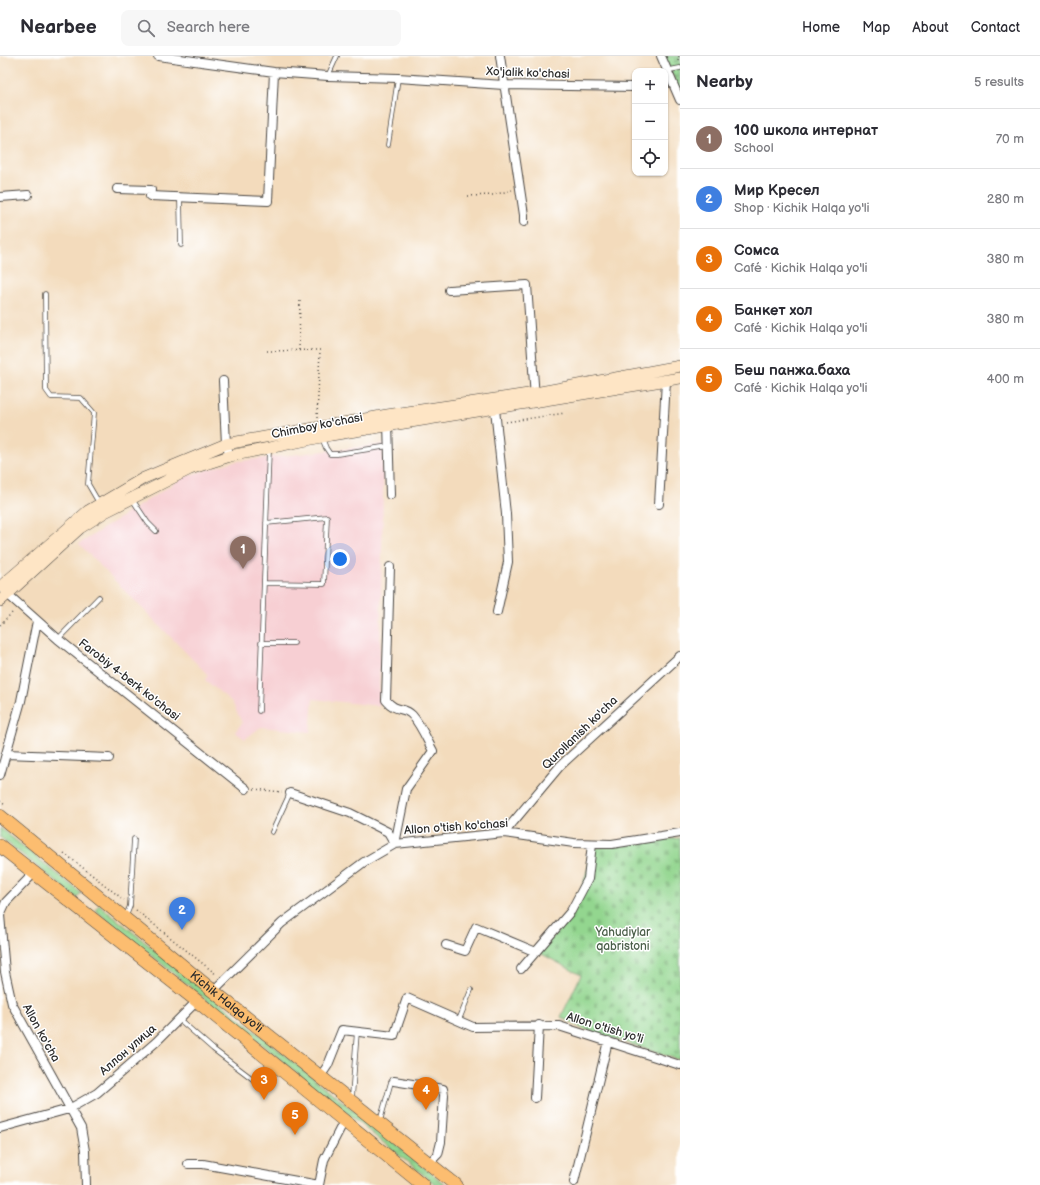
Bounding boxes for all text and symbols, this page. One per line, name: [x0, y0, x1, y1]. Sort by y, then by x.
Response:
search box: [121, 10, 401, 46]
text: Nearbee: [20, 16, 97, 39]
icon: search: [135, 17, 157, 39]
text: Search here: [167, 18, 250, 37]
text: Home: [802, 19, 840, 36]
text: Map: [862, 19, 890, 36]
text: About: [912, 19, 949, 36]
text: Contact: [971, 19, 1020, 36]
street label: Xo'jalik ko'chasi: [485, 64, 570, 82]
map controls: [632, 68, 668, 176]
button: +: [632, 68, 668, 104]
text: Nearby: [696, 72, 753, 92]
text: 5 results: [974, 74, 1024, 90]
button: −: [632, 104, 668, 140]
text: 100 школа интернат: [734, 121, 878, 140]
text: 1: [706, 131, 712, 147]
text: 70 m: [996, 131, 1024, 147]
button: locate: [632, 140, 668, 176]
text: School: [734, 140, 774, 156]
text: Мир Кресел: [734, 181, 820, 200]
text: 2: [705, 191, 713, 207]
text: 280 m: [987, 191, 1024, 207]
text: Shop · Kichik Halqa yo'li: [734, 200, 870, 216]
text: Сомса: [734, 241, 779, 260]
text: 3: [705, 251, 713, 267]
text: 380 m: [987, 251, 1024, 267]
text: Café · Kichik Halqa yo'li: [734, 260, 868, 276]
text: Банкет хол: [734, 301, 813, 320]
text: 4: [705, 311, 713, 327]
text: 380 m: [987, 311, 1024, 327]
text: Café · Kichik Halqa yo'li: [734, 320, 868, 336]
text: Беш панжа.баха: [734, 361, 850, 380]
text: 5: [705, 371, 713, 387]
text: 400 m: [987, 371, 1024, 387]
text: Café · Kichik Halqa yo'li: [734, 380, 868, 396]
street label: Chimboy ko'chasi: [270, 410, 364, 442]
pin: 1: [230, 536, 256, 569]
your location: [330, 549, 350, 569]
street label: Farobiy 4-berk ko'chasi: [75, 636, 183, 724]
street label: Qurollanish ko'cha: [539, 693, 621, 773]
street label: Allon o'tish ko'chasi: [403, 816, 509, 838]
pin: 2: [169, 897, 195, 930]
park label: Yahudiylar qabristoni: [595, 925, 651, 954]
street label: Kichik Halqa yo'li: [187, 968, 266, 1036]
street label: Allon ko'cha: [19, 1001, 63, 1065]
street label: Allon o'tish yo'li: [565, 1009, 646, 1047]
street label: Аллон улица: [96, 1021, 159, 1079]
pin: 3: [251, 1067, 277, 1100]
pin: 4: [413, 1077, 439, 1110]
pin: 5: [282, 1102, 308, 1135]

